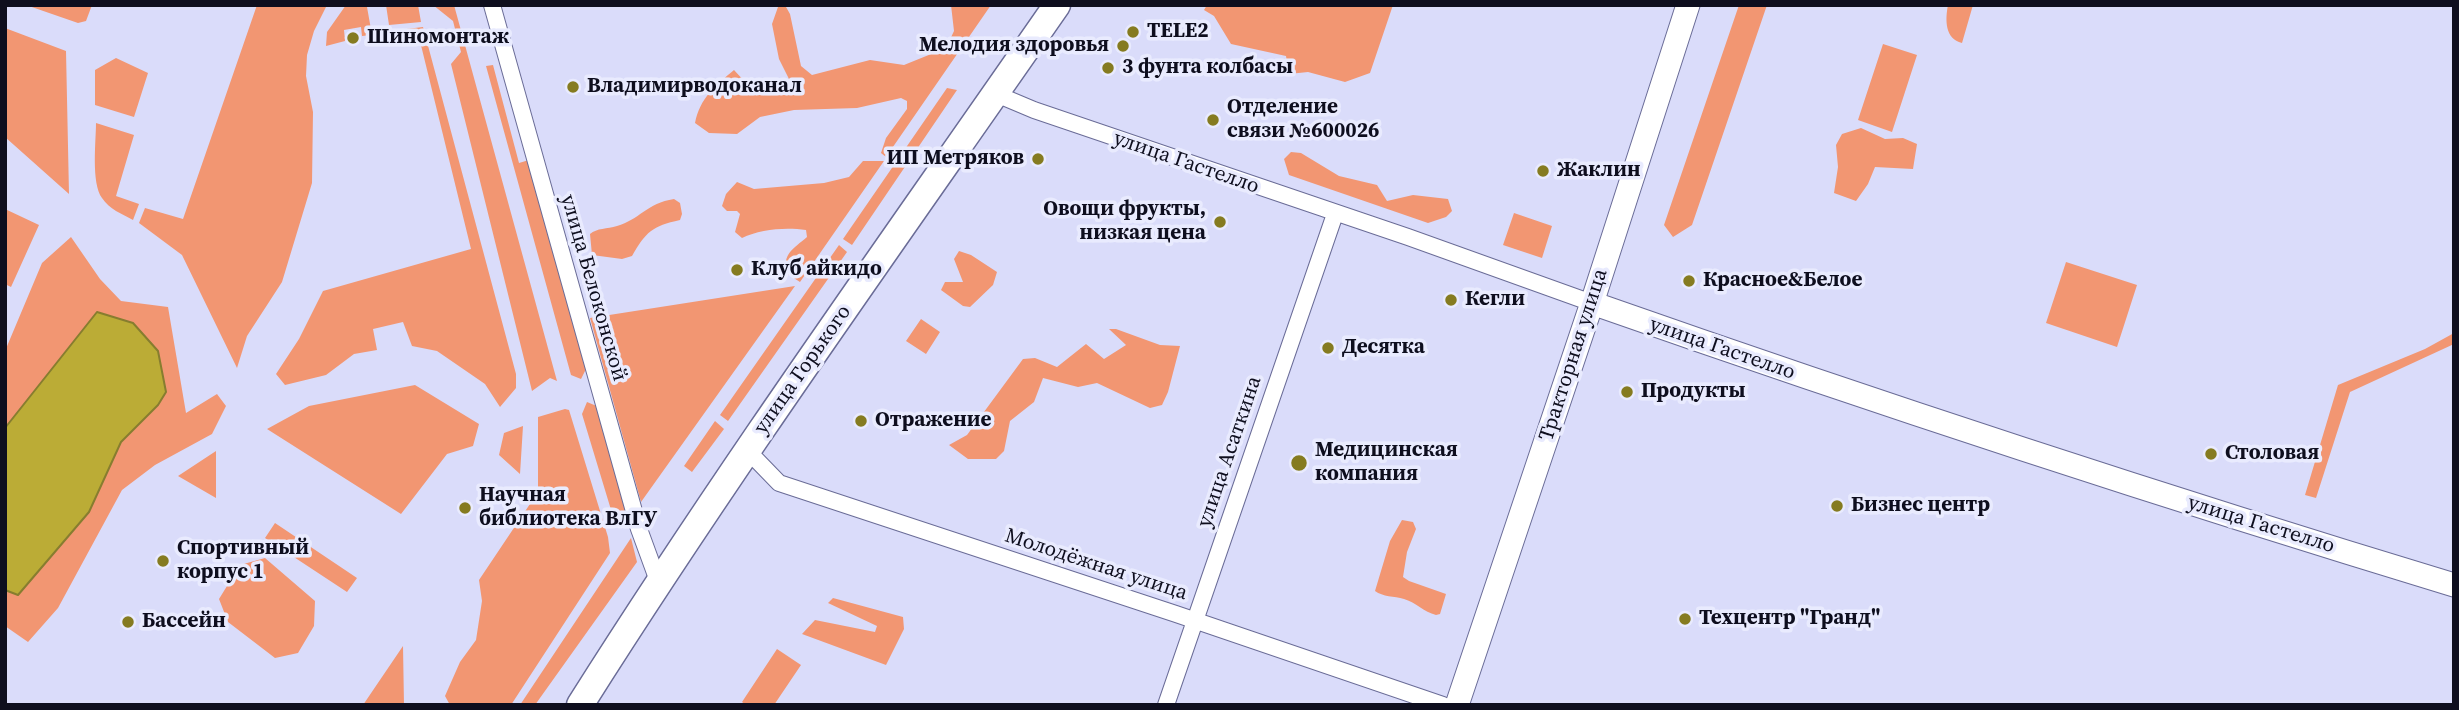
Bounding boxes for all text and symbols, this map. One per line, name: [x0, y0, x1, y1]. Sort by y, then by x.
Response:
place label: TELE2: [1147, 19, 1209, 45]
marker: TELE2: [1125, 24, 1141, 40]
place label: Шиномонтаж: [367, 25, 509, 51]
marker: Шиномонтаж: [345, 30, 361, 46]
place label: Мелодия здоровья: [919, 33, 1109, 59]
marker: Мелодия здоровья: [1115, 38, 1131, 54]
place label: 3 фунта колбасы: [1122, 55, 1293, 81]
marker: 3 фунта колбасы: [1100, 60, 1116, 76]
place label: Владимирводоканал: [587, 74, 802, 100]
marker: Владимирводоканал: [565, 79, 581, 95]
place label: Отделение связи №600026: [1227, 95, 1379, 145]
marker: Отделение связи №600026: [1205, 112, 1221, 128]
street label: улица Гастелло: [1110, 126, 1262, 200]
place label: ИП Метряков: [886, 146, 1024, 172]
marker: ИП Метряков: [1030, 151, 1046, 167]
place label: Жаклин: [1557, 158, 1641, 184]
marker: Жаклин: [1535, 163, 1551, 179]
street label: улица Белоконской: [554, 192, 632, 384]
place label: Овощи фрукты, низкая цена: [1043, 197, 1206, 247]
marker: Овощи фрукты, низкая цена: [1212, 214, 1228, 230]
place label: Клуб айкидо: [751, 257, 882, 283]
marker: Клуб айкидо: [729, 262, 745, 278]
street label: Тракторная улица: [1534, 266, 1614, 444]
place label: Красное&Белое: [1703, 268, 1863, 294]
marker: Красное&Белое: [1681, 273, 1697, 289]
place label: Кегли: [1465, 287, 1525, 313]
marker: Кегли: [1443, 292, 1459, 308]
street label: улица Горького: [749, 300, 857, 440]
street label: улица Гастелло: [1646, 312, 1798, 386]
place label: Десятка: [1342, 335, 1425, 361]
marker: Десятка: [1320, 340, 1336, 356]
street label: улица Асаткина: [1192, 373, 1268, 531]
place label: Продукты: [1641, 379, 1746, 405]
marker: Продукты: [1619, 384, 1635, 400]
place label: Отражение: [875, 408, 991, 434]
marker: Отражение: [853, 413, 869, 429]
place label: Медицинская компания: [1315, 438, 1458, 488]
place label: Столовая: [2225, 441, 2319, 467]
marker: Столовая: [2203, 446, 2219, 462]
marker: Медицинская компания: [1289, 453, 1309, 473]
place label: Научная библиотека ВлГУ: [479, 483, 657, 533]
street label: улица Гастелло: [2184, 491, 2338, 559]
place label: Бизнес центр: [1851, 493, 1990, 519]
marker: Бизнес центр: [1829, 498, 1845, 514]
marker: Научная библиотека ВлГУ: [457, 500, 473, 516]
street label: Молодёжная улица: [1002, 524, 1190, 606]
place label: Спортивный корпус 1: [177, 536, 309, 586]
marker: Спортивный корпус 1: [155, 553, 171, 569]
place label: Техцентр "Гранд": [1699, 606, 1880, 632]
place label: Бассейн: [142, 609, 226, 635]
marker: Техцентр "Гранд": [1677, 611, 1693, 627]
marker: Бассейн: [120, 614, 136, 630]

